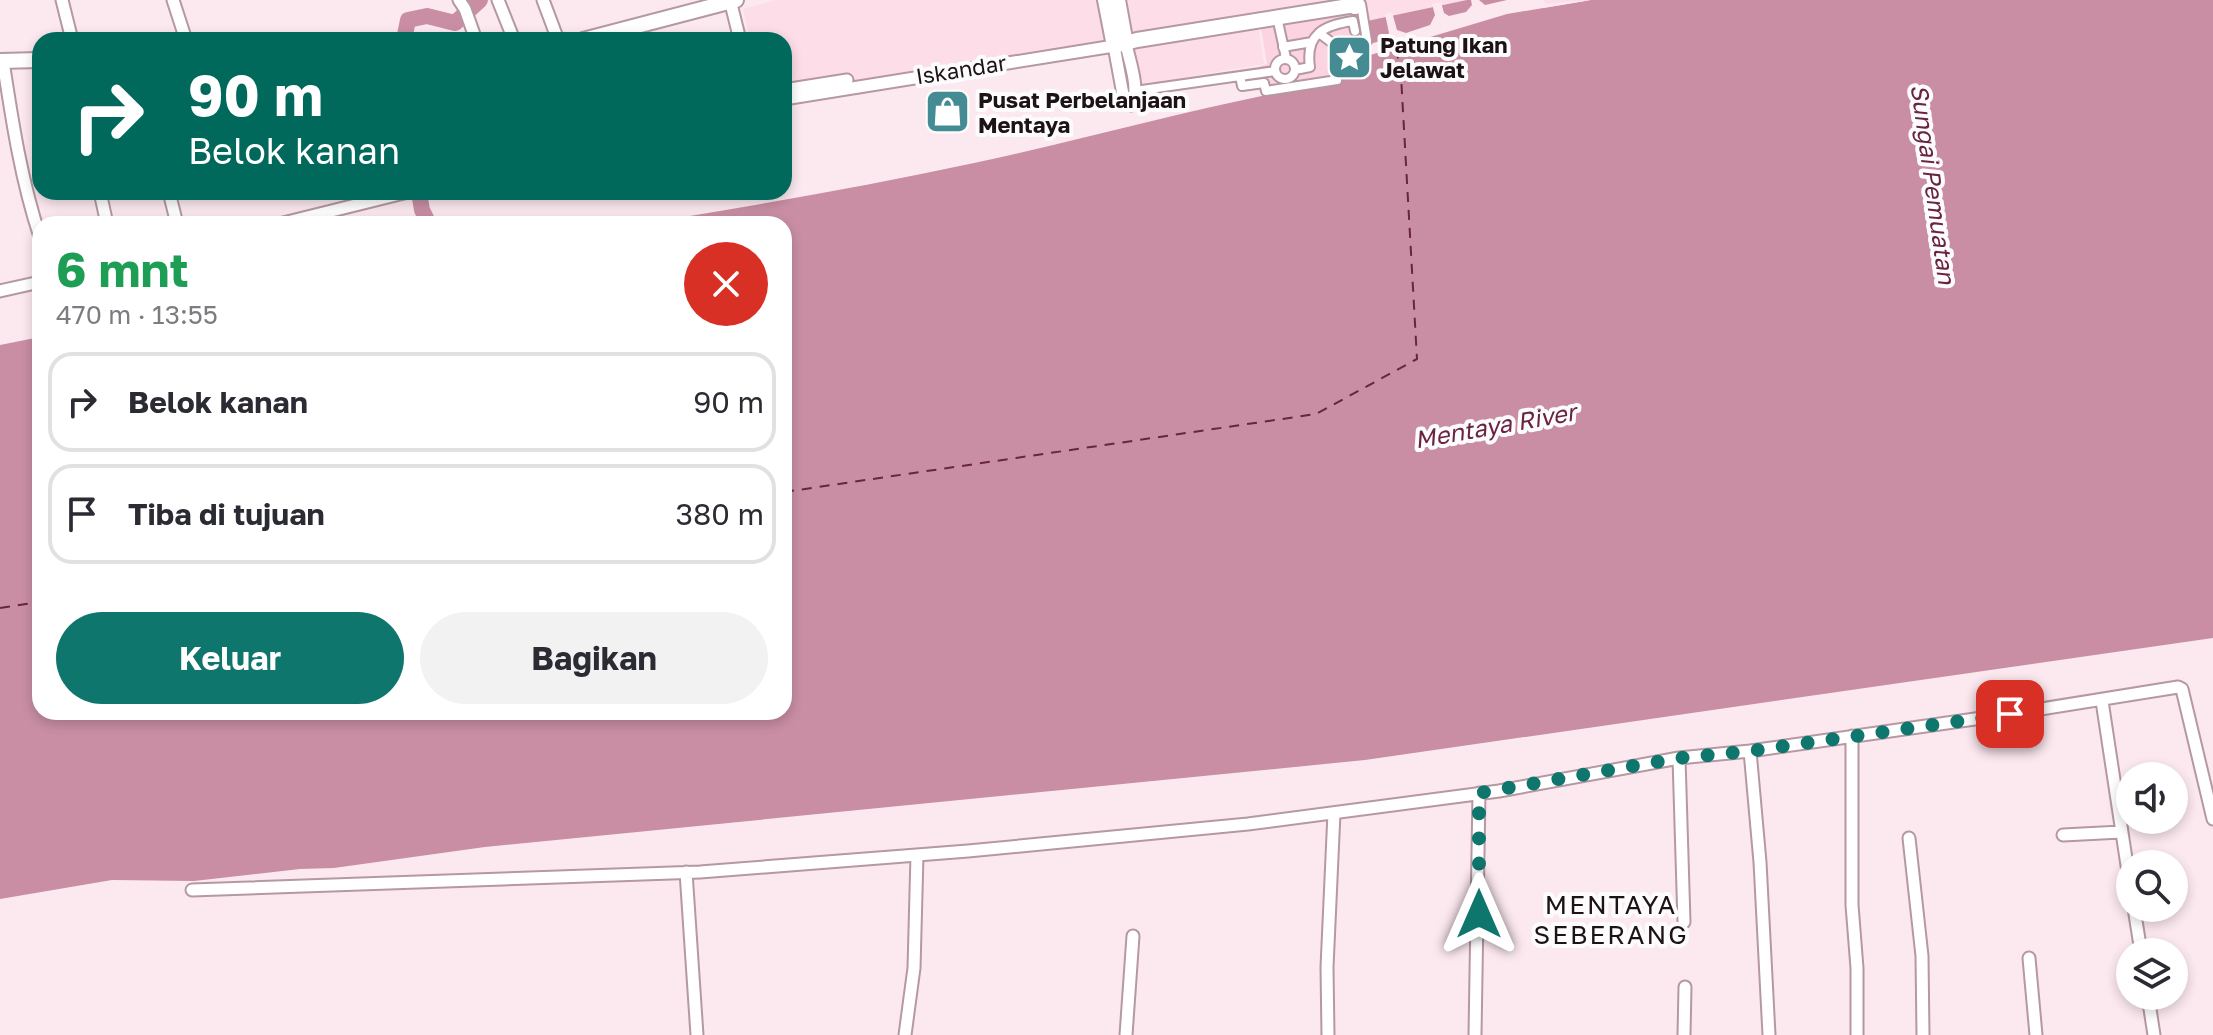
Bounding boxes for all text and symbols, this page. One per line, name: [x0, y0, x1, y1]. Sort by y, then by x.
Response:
place label: Patung Ikan Jelawat: [1380, 31, 1508, 83]
place icon: Patung Ikan Jelawat: [1325, 33, 1373, 81]
street label: Iskandar: [914, 48, 1009, 89]
text: 90 m: [188, 61, 323, 128]
icon: right: [56, 64, 160, 168]
water label: Sungai Pemuatan: [1905, 82, 1963, 287]
place label: Pusat Perbelanjaan Mentaya: [978, 86, 1186, 138]
shop icon: Pusat Perbelanjaan Mentaya: [923, 88, 971, 136]
text: Belok kanan: [188, 129, 400, 172]
text: 6 mnt: [56, 240, 189, 298]
button: close: [684, 242, 768, 326]
text: 470 m · 13:55: [56, 299, 218, 330]
icon: right: [60, 380, 104, 424]
text: Belok kanan: [128, 384, 308, 420]
text: 90 m: [693, 384, 764, 420]
water label: Mentaya River: [1412, 396, 1582, 454]
icon: arrive: [60, 492, 104, 536]
text: Tiba di tujuan: [128, 496, 325, 532]
text: 380 m: [676, 496, 764, 532]
button: Keluar: [56, 612, 404, 704]
button: Bagikan: [420, 612, 768, 704]
pin: [1976, 680, 2044, 748]
icon: arrive: [1988, 692, 2032, 736]
map controls: [2116, 762, 2188, 1010]
button: sound: [2116, 762, 2188, 834]
button: search: [2116, 850, 2188, 922]
position arrow: [1437, 872, 1521, 956]
district label: MENTAYA SEBERANG: [1534, 889, 1688, 950]
button: layers: [2116, 938, 2188, 1010]

